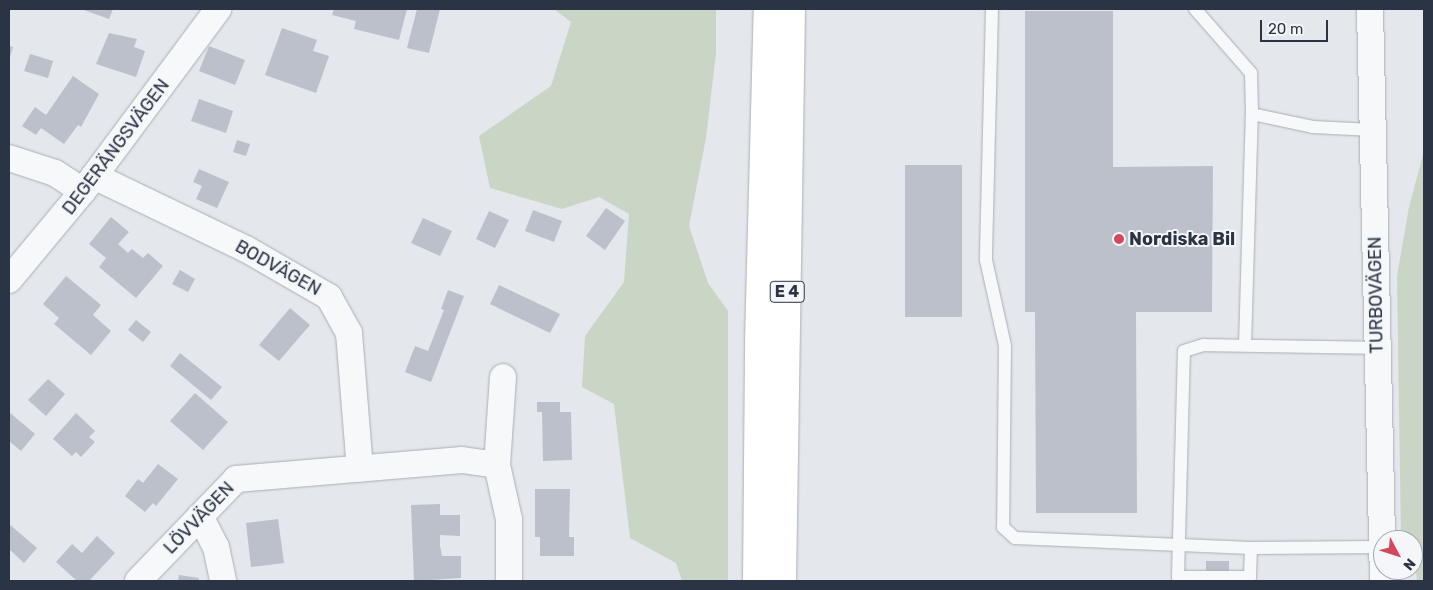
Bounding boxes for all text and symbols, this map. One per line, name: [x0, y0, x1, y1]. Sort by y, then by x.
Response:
scale bar: [1263, 10, 1330, 42]
text: 20 m: [1268, 20, 1303, 38]
street label: DEGERÄNGSVÄGEN: [58, 75, 174, 219]
place label: Nordiska Bil: [1129, 228, 1235, 250]
marker: Nordiska Bil: [1113, 233, 1125, 245]
street label: BODVÄGEN: [231, 236, 325, 300]
street label: TURBOVÄGEN: [1364, 236, 1388, 354]
road number: E 4: [770, 278, 804, 306]
street label: LÖVVÄGEN: [159, 477, 239, 559]
north arrow: [1373, 530, 1423, 580]
text: N: [1399, 555, 1419, 574]

